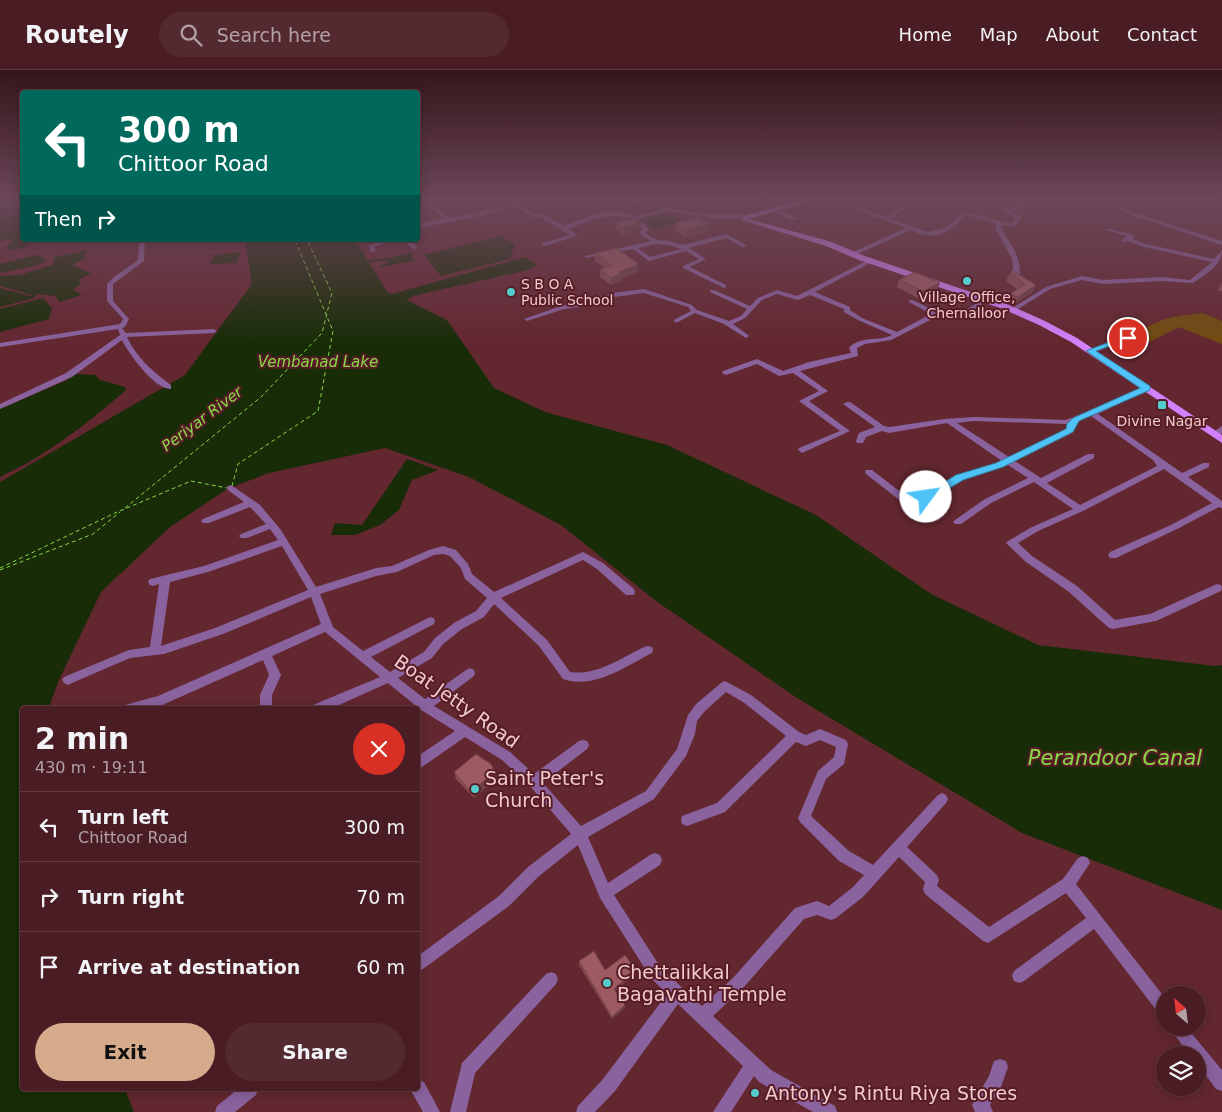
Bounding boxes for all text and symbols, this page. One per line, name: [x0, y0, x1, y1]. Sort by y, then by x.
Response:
search box: [159, 12, 509, 57]
text: Routely: [25, 21, 129, 49]
icon: search: [177, 21, 205, 49]
text: Search here: [217, 24, 331, 46]
text: Home: [899, 24, 952, 45]
text: Map: [980, 24, 1018, 45]
text: About: [1046, 24, 1099, 45]
text: Contact: [1127, 24, 1197, 45]
icon: left: [35, 110, 100, 175]
text: 300 m: [118, 110, 240, 150]
text: Chittoor Road: [118, 151, 269, 176]
icon: right: [92, 205, 120, 233]
text: Then: [35, 208, 82, 230]
marker: Village Office, Chernalloor: [961, 275, 973, 287]
place label: S B O A Public School: [521, 276, 613, 308]
marker: S B O A Public School: [505, 286, 517, 298]
place label: Village Office, Chernalloor: [919, 289, 1015, 321]
pin: [1107, 317, 1149, 359]
icon: arrive: [1114, 324, 1142, 352]
water label: Vembanad Lake: [258, 353, 378, 371]
water label: Periyar River: [158, 382, 247, 455]
marker: Divine Nagar: [1156, 399, 1168, 411]
place label: Divine Nagar: [1116, 413, 1208, 429]
position arrow: [899, 470, 951, 522]
street label: Boat Jetty Road: [391, 650, 523, 752]
text: 2 min: [35, 721, 129, 756]
button: close: [353, 723, 405, 775]
water label: Perandoor Canal: [1028, 746, 1202, 770]
text: 430 m · 19:11: [35, 758, 148, 777]
place label: Saint Peter's Church: [485, 767, 604, 811]
marker: Saint Peter's Church: [469, 783, 481, 795]
text: Turn left: [78, 806, 169, 828]
icon: left: [35, 813, 63, 841]
text: 300 m: [344, 816, 405, 838]
text: Chittoor Road: [78, 828, 188, 847]
icon: right: [35, 883, 63, 911]
text: Turn right: [78, 886, 184, 908]
text: 70 m: [356, 886, 405, 908]
icon: arrive: [35, 953, 63, 981]
text: Arrive at destination: [78, 956, 300, 978]
text: 60 m: [356, 956, 405, 978]
place label: Chettalikkal Bagavathi Temple: [617, 961, 787, 1005]
marker: Chettalikkal Bagavathi Temple: [601, 977, 613, 989]
north arrow: [1156, 986, 1206, 1036]
map controls: [1156, 986, 1206, 1096]
button: Exit: [35, 1023, 215, 1081]
button: Share: [225, 1023, 405, 1081]
button: layers: [1156, 1046, 1206, 1096]
place label: Antony's Rintu Riya Stores: [765, 1082, 1017, 1104]
marker: Antony's Rintu Riya Stores: [749, 1087, 761, 1099]

